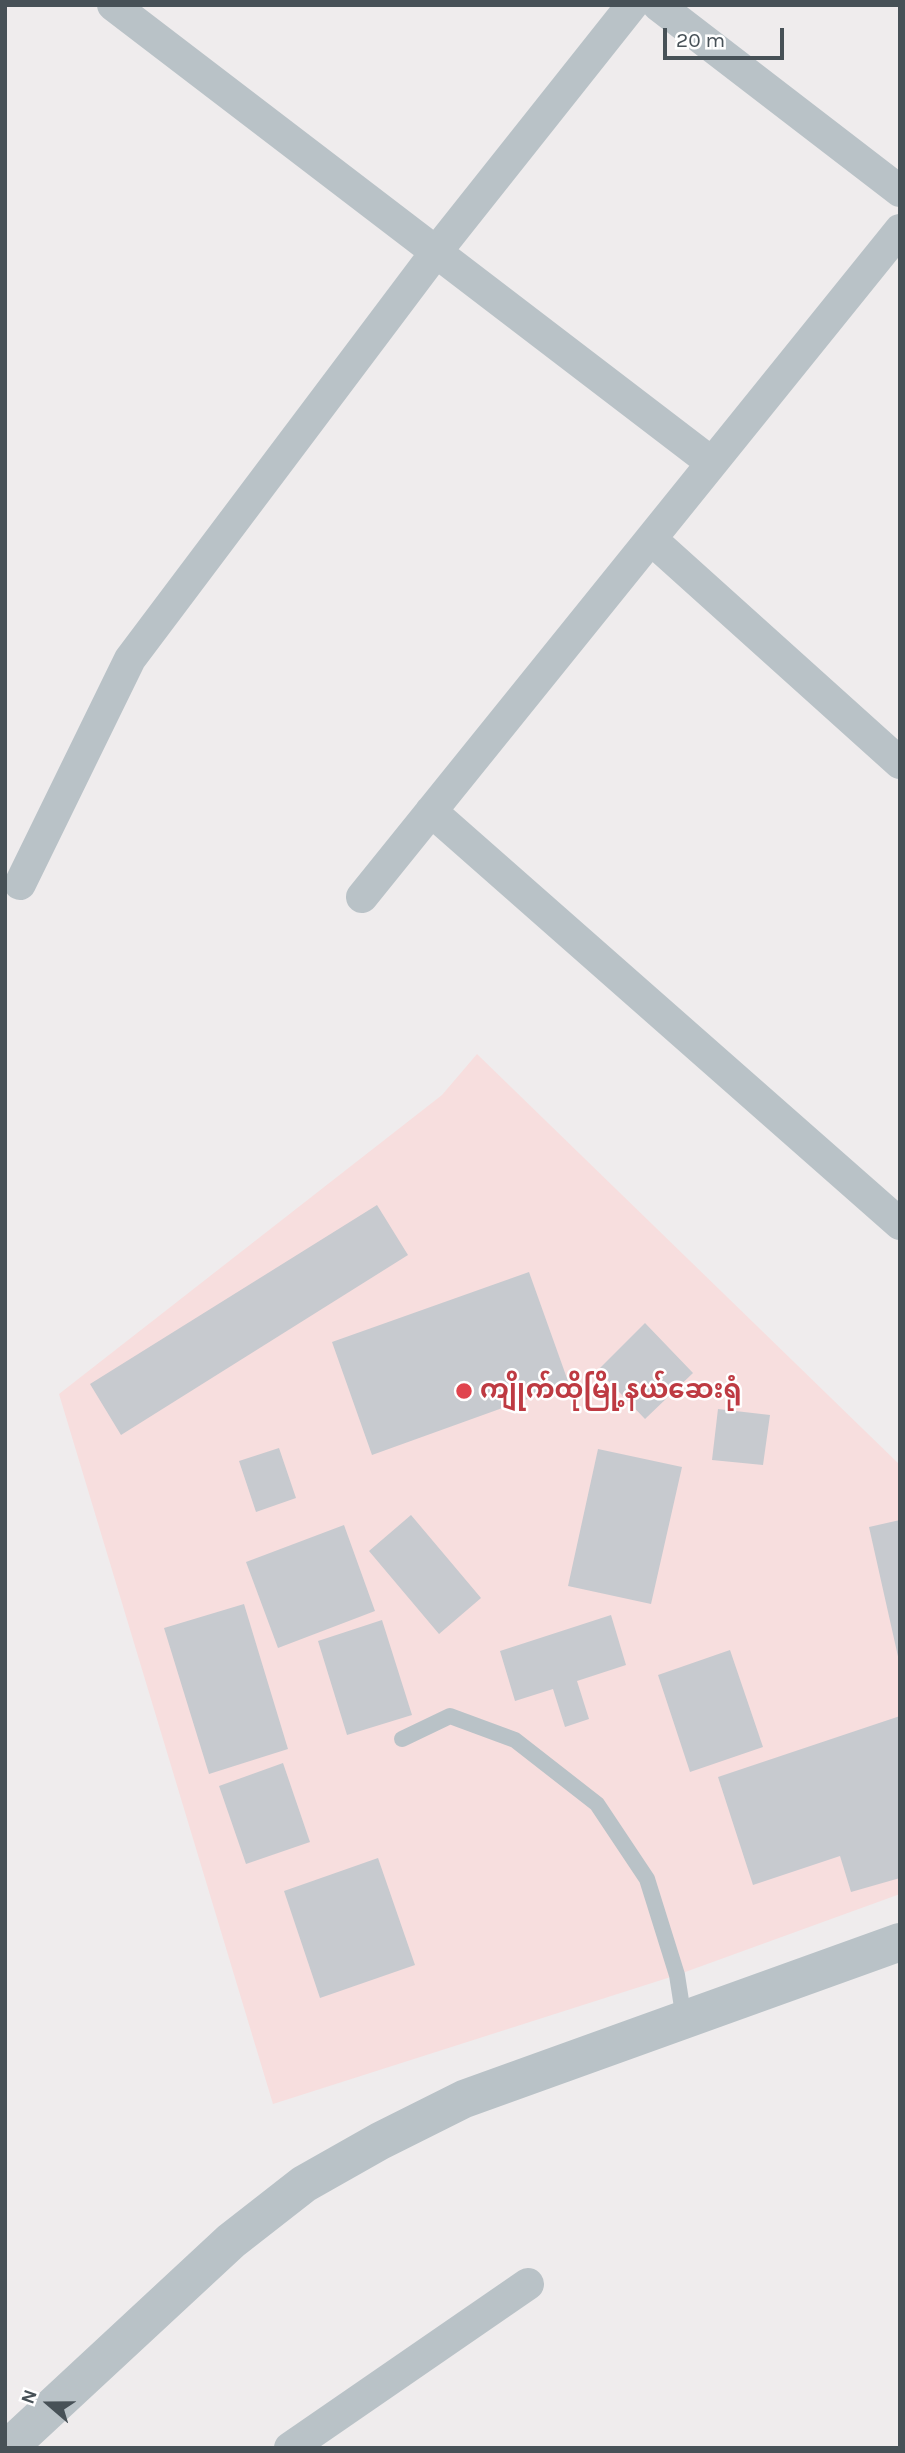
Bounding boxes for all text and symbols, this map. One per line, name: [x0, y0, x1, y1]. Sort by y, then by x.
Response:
scale bar: [667, 14, 788, 58]
text: 20 m: [676, 28, 725, 52]
place label: ကျိုက်ထိုမြို့နယ်ဆေးရုံ: [480, 1375, 742, 1407]
marker: ကျိုက်ထိုမြို့နယ်ဆေးရုံ: [454, 1381, 474, 1401]
north arrow: [14, 2369, 84, 2439]
text: N: [17, 2387, 42, 2407]

